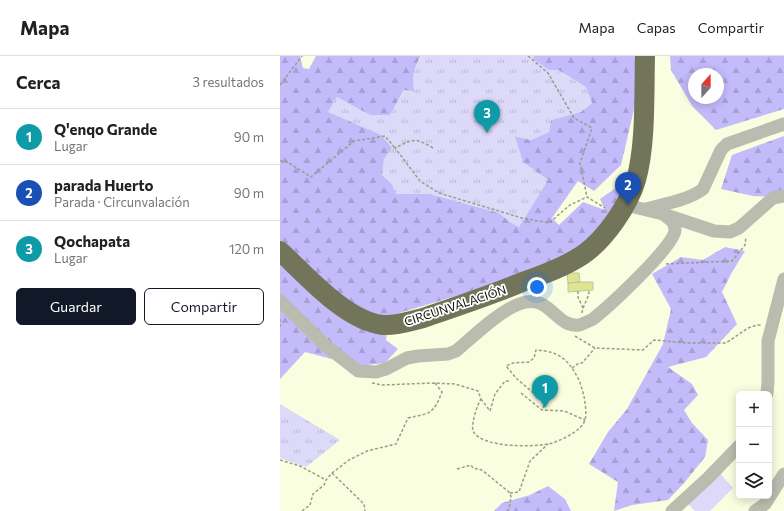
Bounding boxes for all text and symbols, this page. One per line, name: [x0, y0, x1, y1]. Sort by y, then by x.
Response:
text: Mapa: [20, 16, 69, 39]
text: Mapa: [579, 19, 615, 36]
text: Capas: [637, 19, 676, 36]
text: Compartir: [698, 19, 764, 36]
north arrow: [688, 68, 724, 104]
text: Cerca: [16, 72, 61, 93]
text: 3 resultados: [193, 74, 264, 90]
pin: 3: [474, 100, 500, 133]
text: Q'enqo Grande: [54, 120, 157, 138]
text: 1: [26, 129, 32, 145]
text: 90 m: [234, 129, 264, 145]
text: Lugar: [54, 138, 88, 154]
pin: 2: [615, 172, 641, 205]
text: parada Huerto: [54, 176, 153, 194]
text: 2: [25, 185, 33, 201]
text: 90 m: [234, 185, 264, 201]
text: Parada · Circunvalación: [54, 194, 190, 210]
text: Qochapata: [54, 232, 130, 250]
text: 3: [25, 241, 33, 257]
text: 120 m: [229, 241, 264, 257]
text: Lugar: [54, 250, 88, 266]
your location: [527, 277, 547, 297]
street label: CIRCUNVALACIÓN: [402, 282, 508, 328]
button: Guardar: [16, 288, 136, 325]
button: Compartir: [144, 288, 264, 325]
pin: 1: [532, 375, 558, 408]
map controls: [736, 391, 772, 499]
button: +: [736, 391, 772, 427]
button: −: [736, 427, 772, 463]
button: layers: [736, 463, 772, 499]

